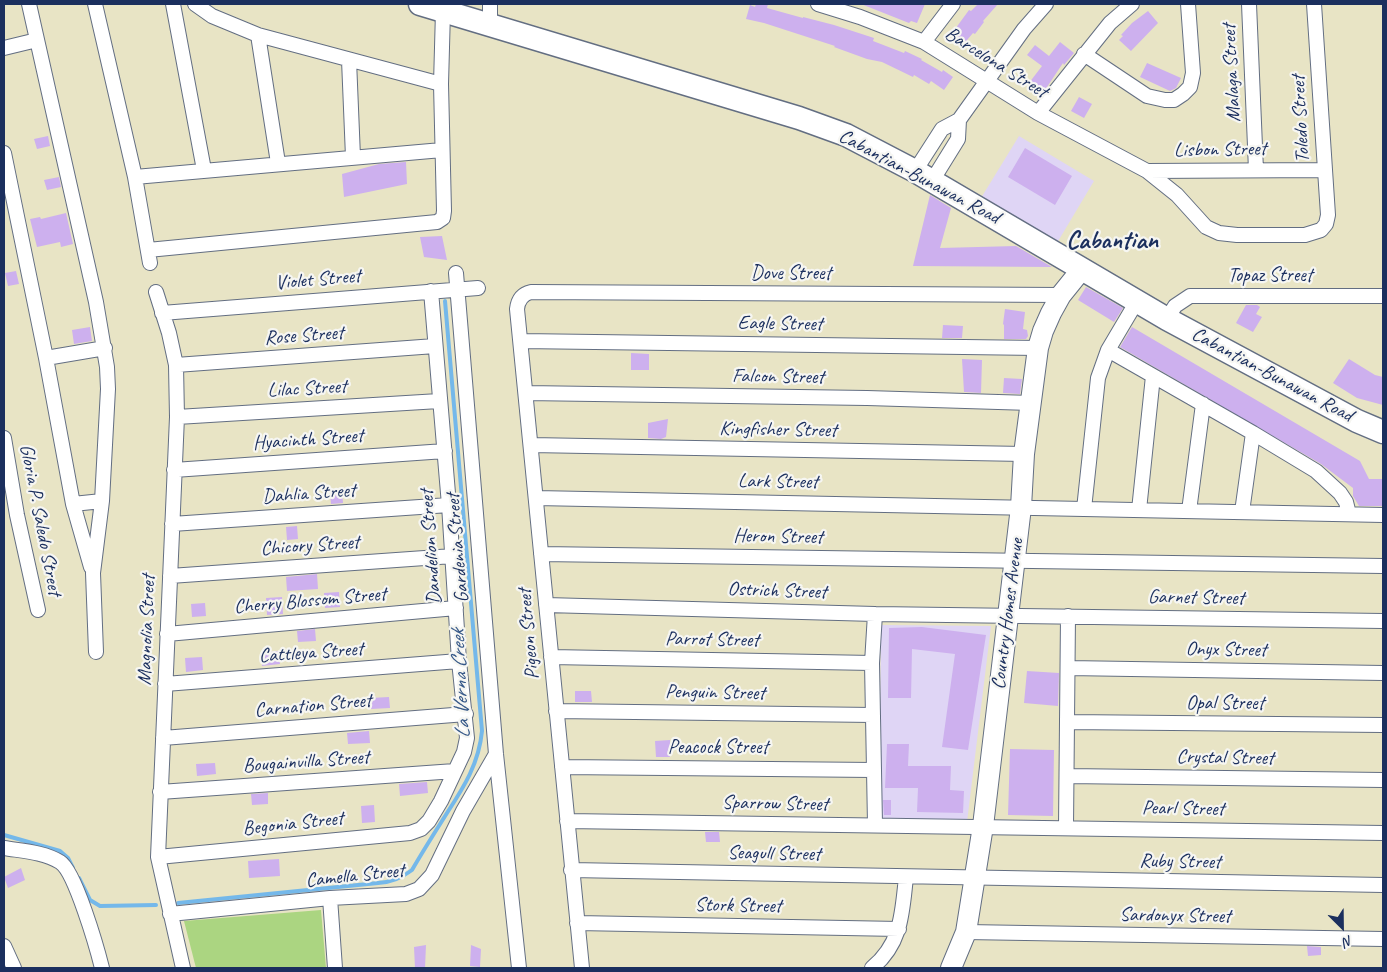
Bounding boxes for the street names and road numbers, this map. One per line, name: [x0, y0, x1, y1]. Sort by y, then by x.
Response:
street label: Barcelona Street: [940, 22, 1052, 104]
street label: Malaga Street: [1217, 23, 1247, 123]
street label: Toledo Street: [1287, 75, 1315, 163]
street label: Cabantian-Bunawan Road: [834, 124, 1004, 230]
street label: Lisbon Street: [1174, 137, 1266, 163]
street label: Dove Street: [751, 262, 831, 286]
street label: Violet Street: [274, 264, 362, 296]
street label: Topaz Street: [1228, 264, 1312, 288]
street label: Eagle Street: [737, 311, 823, 337]
street label: Rose Street: [264, 321, 344, 351]
street label: Cabantian-Bunawan Road: [1187, 322, 1357, 428]
street label: Falcon Street: [732, 364, 824, 390]
street label: Lilac Street: [267, 375, 347, 403]
street label: Kingfisher Street: [719, 417, 837, 443]
street label: Hyacinth Street: [252, 424, 364, 456]
street label: Gloria P. Saledo Street: [14, 442, 66, 598]
street label: Lark Street: [738, 469, 818, 495]
street label: Dahlia Street: [262, 479, 356, 509]
street label: Dandelion Street: [415, 489, 447, 605]
street label: Gardenia Street: [441, 492, 475, 604]
street label: Heron Street: [733, 524, 823, 550]
street label: Chicory Street: [260, 531, 360, 561]
street label: Country Homes Avenue: [987, 537, 1029, 691]
street label: Magnolia Street: [133, 574, 161, 686]
street label: Ostrich Street: [727, 577, 827, 605]
street label: Cherry Blossom Street: [233, 582, 387, 620]
street label: Garnet Street: [1148, 585, 1244, 611]
street label: Pigeon Street: [513, 587, 545, 681]
street label: Parrot Street: [665, 627, 759, 653]
street label: Cattleya Street: [258, 637, 364, 669]
street label: Onyx Street: [1185, 637, 1267, 663]
street label: Penguin Street: [665, 680, 765, 706]
street label: Carnation Street: [254, 689, 372, 723]
street label: Opal Street: [1186, 692, 1264, 716]
street label: Peacock Street: [668, 736, 768, 760]
street label: Crystal Street: [1176, 745, 1274, 771]
street label: Bougainvilla Street: [242, 746, 370, 778]
street label: Sparrow Street: [722, 791, 828, 817]
street label: Pearl Street: [1142, 796, 1224, 822]
street label: Begonia Street: [242, 807, 344, 841]
street label: Seagull Street: [727, 841, 821, 867]
street label: Ruby Street: [1139, 849, 1221, 875]
street label: Camella Street: [304, 859, 406, 893]
street label: Stork Street: [694, 893, 782, 919]
street label: Sardonyx Street: [1119, 903, 1231, 929]

